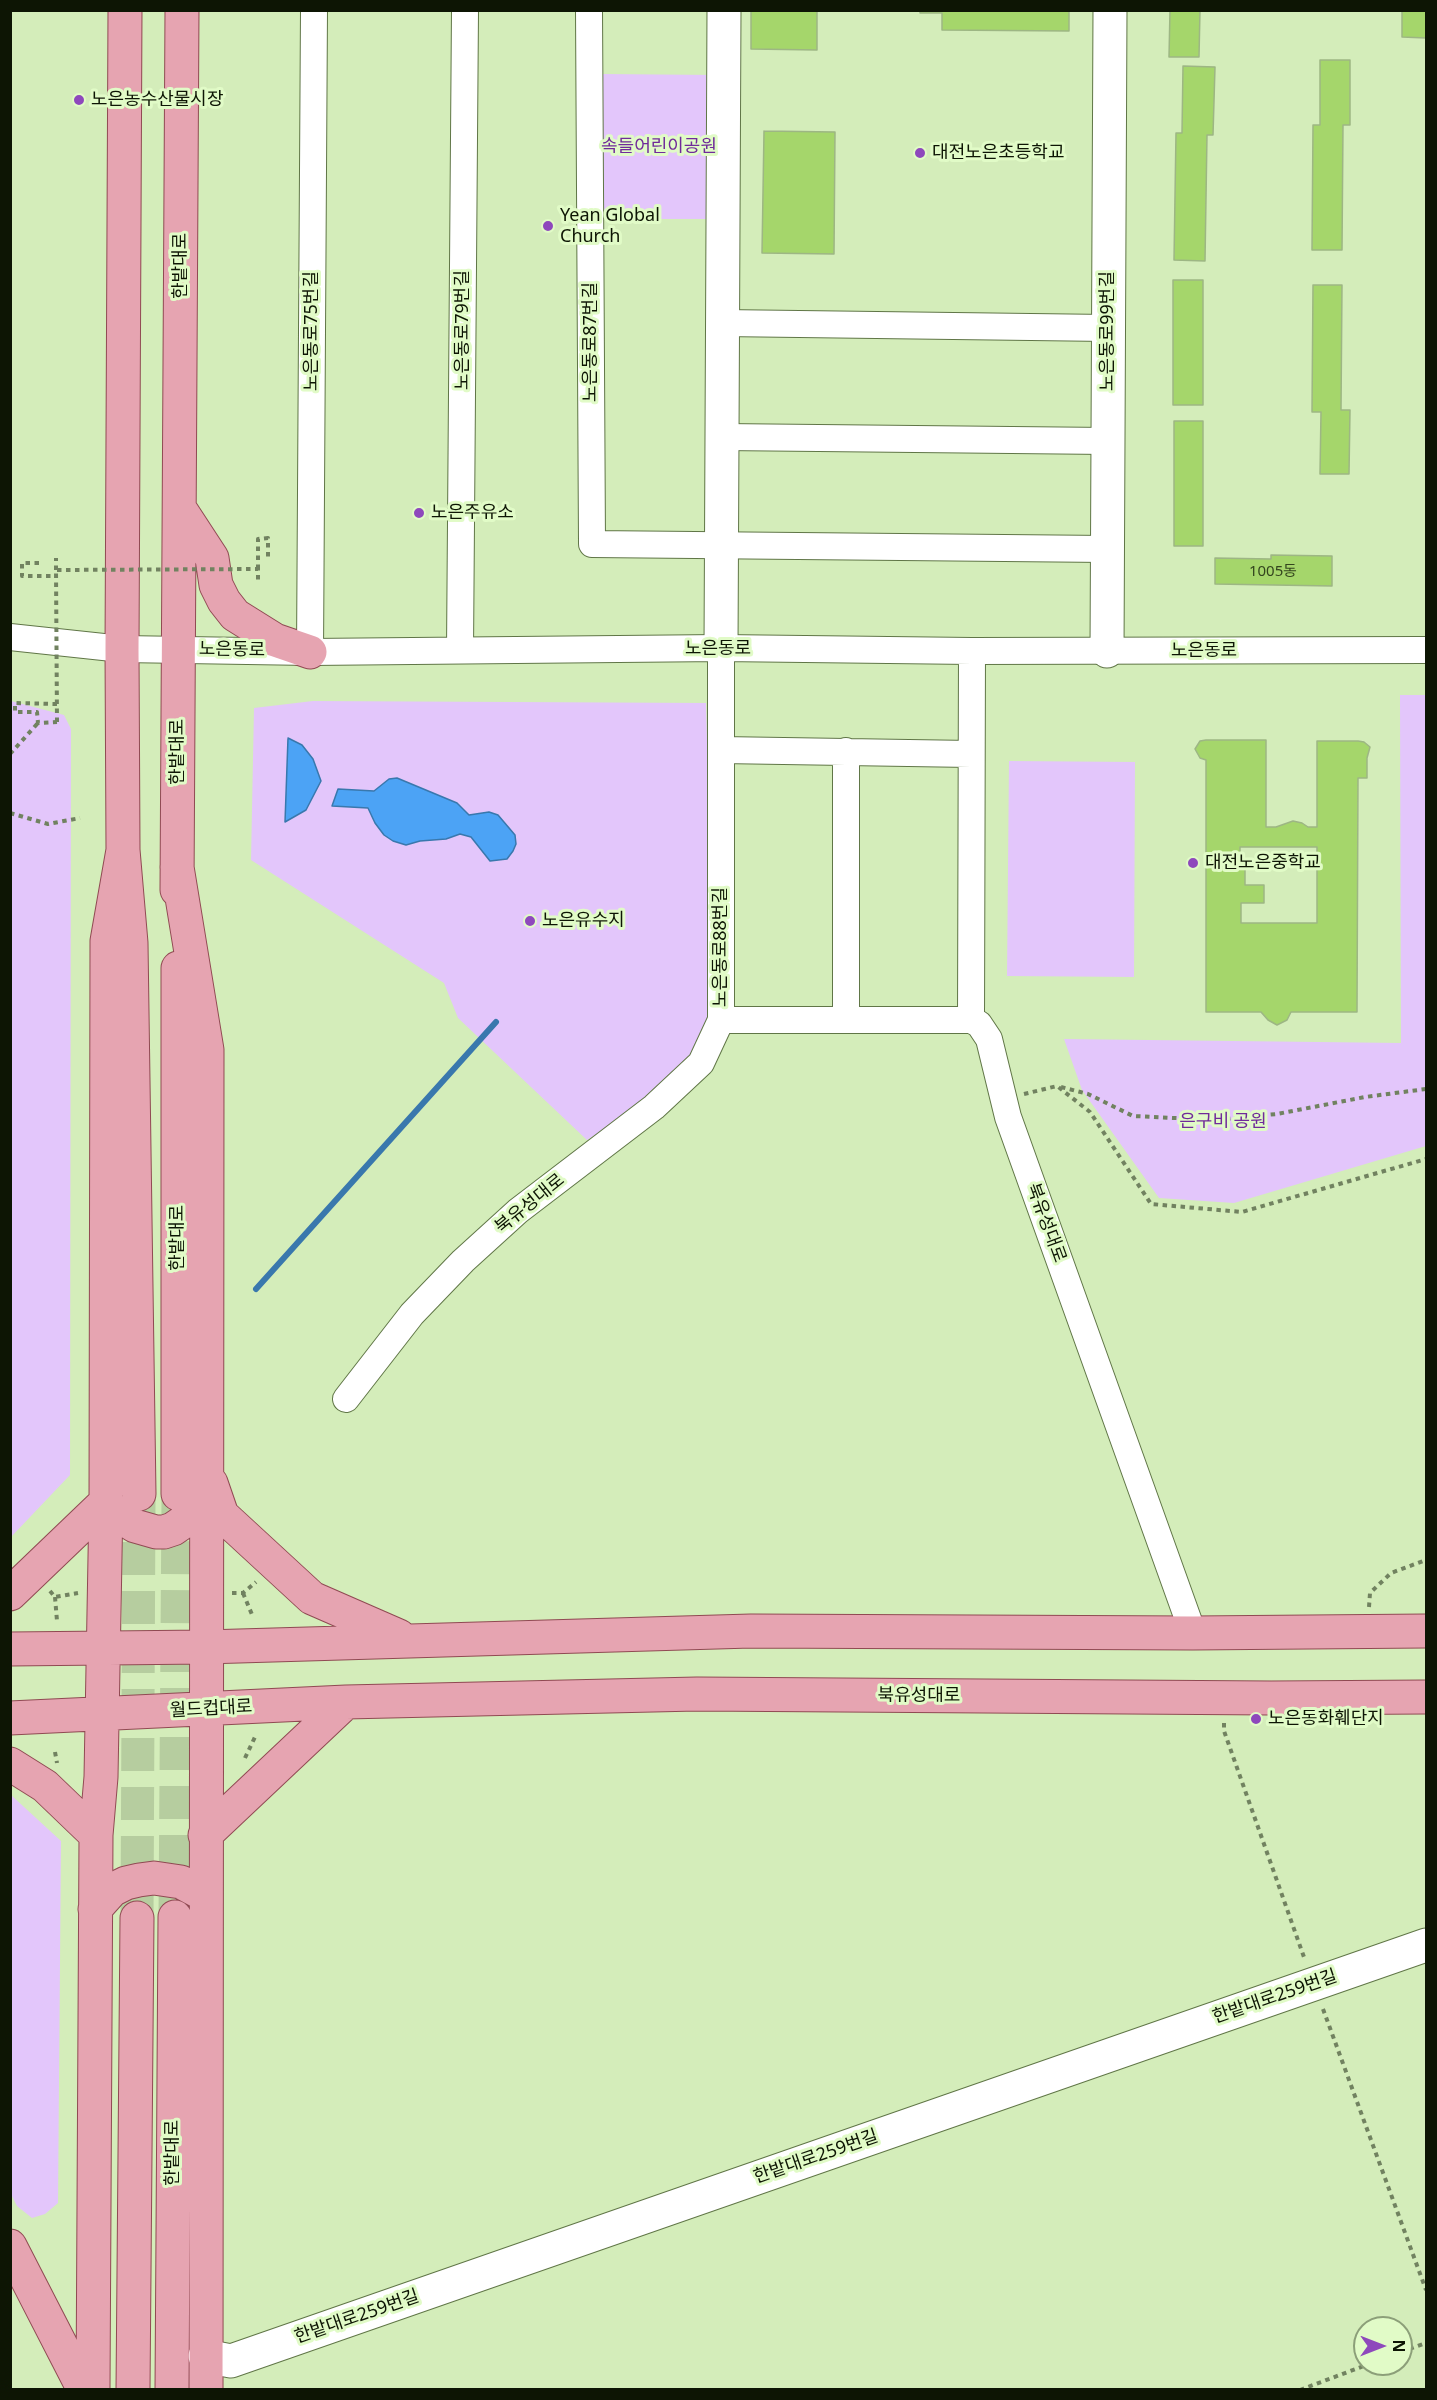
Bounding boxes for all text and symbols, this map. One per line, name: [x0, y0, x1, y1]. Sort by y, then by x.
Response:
place label: 노은농수산물시장: [91, 89, 223, 111]
marker: 노은농수산물시장: [72, 93, 86, 107]
park label: 속들어린이공원: [601, 136, 717, 158]
place label: 대전노은초등학교: [932, 142, 1064, 164]
marker: 대전노은초등학교: [913, 146, 927, 160]
place label: Yean Global Church: [560, 205, 660, 248]
marker: Yean Global Church: [541, 219, 555, 233]
street label: 한밭대로: [170, 233, 192, 299]
street label: 노은동로79번길: [452, 270, 474, 390]
street label: 노은동로75번길: [301, 271, 323, 391]
street label: 노은동로99번길: [1097, 271, 1119, 391]
street label: 노은동로87번길: [580, 282, 602, 402]
place label: 노은주유소: [431, 502, 514, 524]
marker: 노은주유소: [412, 506, 426, 520]
house number: 1005동: [1249, 563, 1297, 581]
street label: 노은동로: [685, 638, 751, 660]
street label: 노은동로: [199, 639, 265, 661]
street label: 노은동로: [1171, 640, 1237, 662]
street label: 한밭대로: [167, 719, 189, 785]
place label: 대전노은중학교: [1205, 852, 1321, 874]
marker: 대전노은중학교: [1186, 856, 1200, 870]
street label: 노은동로88번길: [710, 887, 732, 1007]
place label: 노은유수지: [542, 910, 625, 932]
marker: 노은유수지: [523, 914, 537, 928]
park label: 은구비 공원: [1179, 1111, 1267, 1133]
street label: 북유성대로: [491, 1170, 569, 1238]
street label: 북유성대로: [1022, 1180, 1070, 1266]
street label: 한밭대로: [167, 1205, 189, 1271]
street label: 북유성대로: [878, 1685, 960, 1707]
street label: 월드컵대로: [169, 1696, 253, 1722]
place label: 노은동화훼단지: [1268, 1708, 1384, 1730]
marker: 노은동화훼단지: [1249, 1712, 1263, 1726]
street label: 한밭대로259번길: [1210, 1966, 1340, 2028]
street label: 한밭대로: [162, 2120, 184, 2186]
street label: 한밭대로259번길: [751, 2126, 881, 2188]
street label: 한밭대로259번길: [292, 2286, 422, 2348]
north arrow: [1353, 2316, 1413, 2376]
text: N: [1388, 2339, 1410, 2353]

